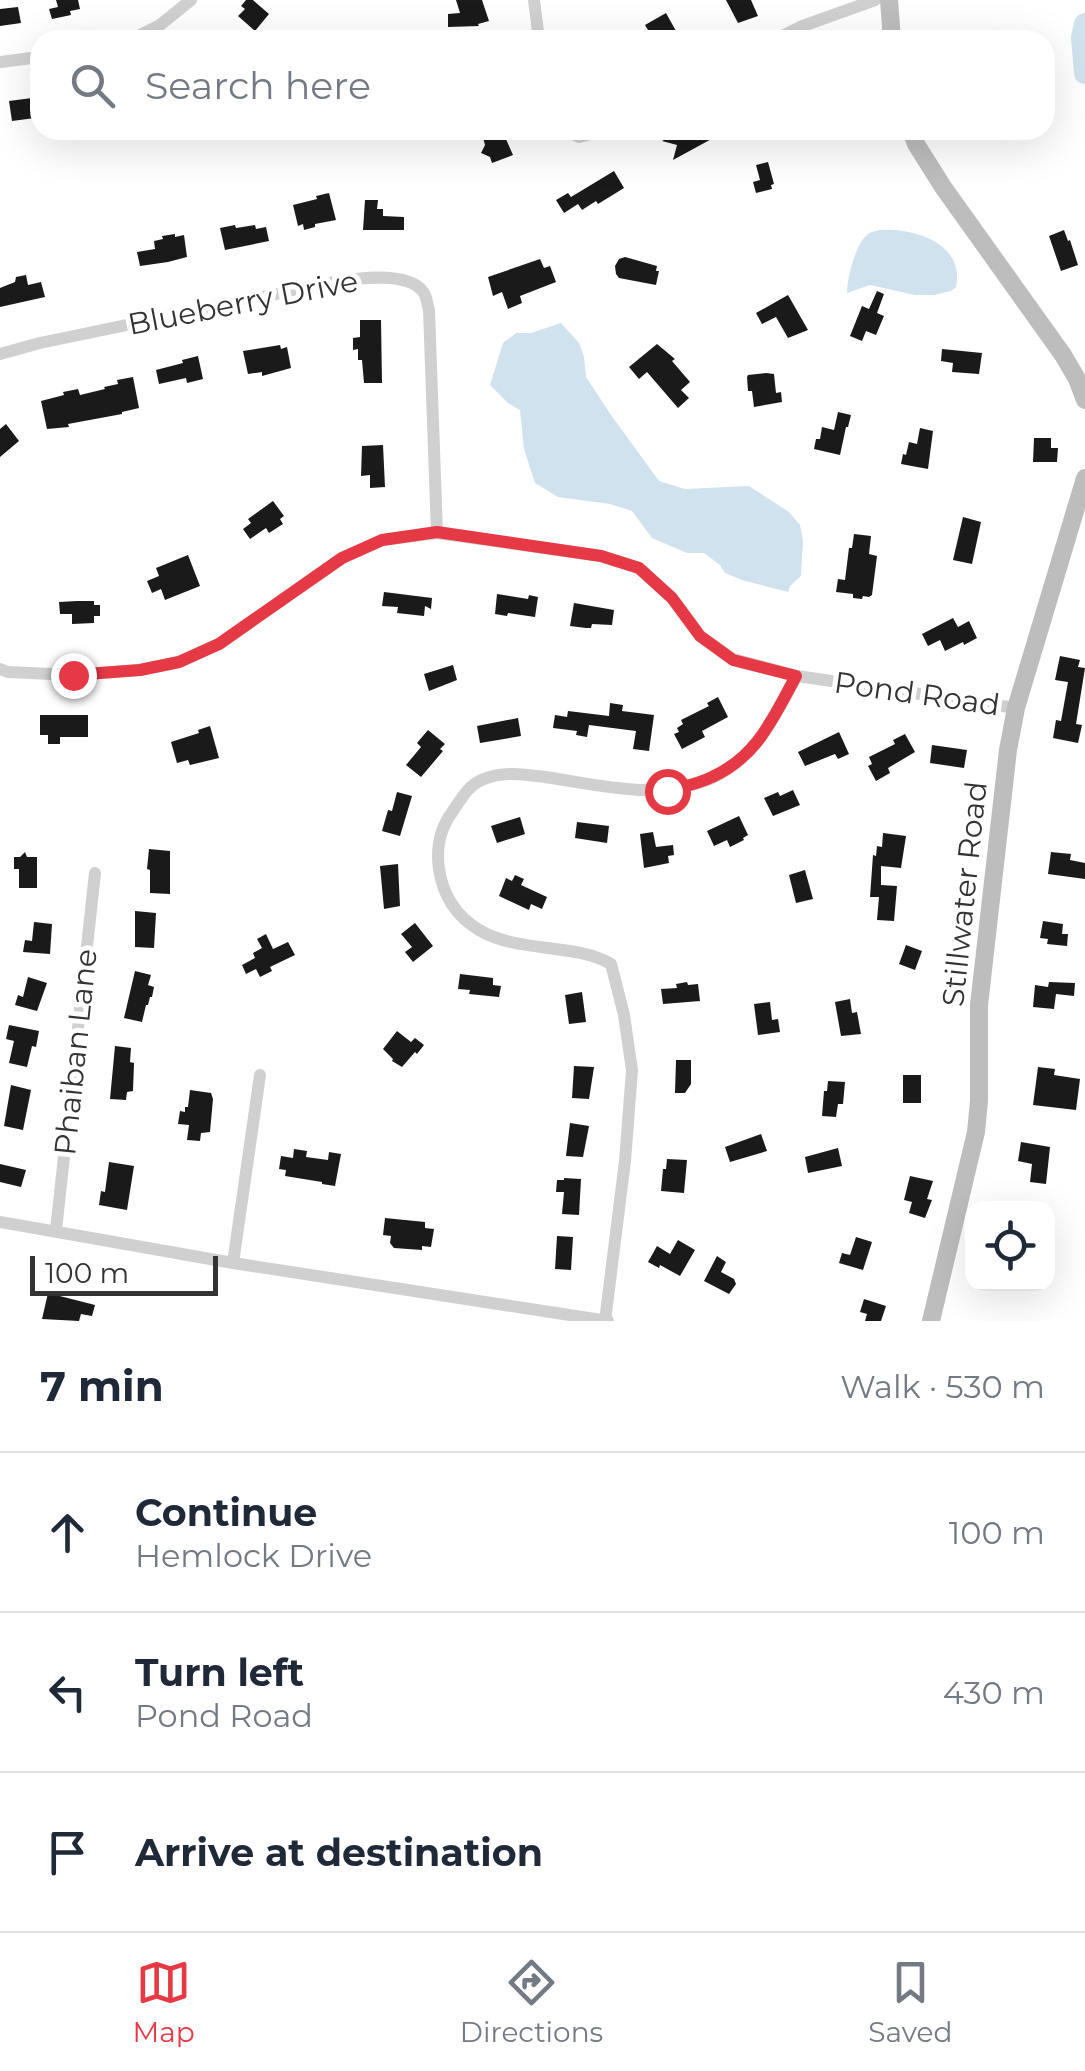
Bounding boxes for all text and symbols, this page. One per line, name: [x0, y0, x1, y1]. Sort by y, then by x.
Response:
search box: [30, 30, 1055, 140]
icon: search: [65, 58, 120, 113]
text: Search here: [145, 62, 371, 109]
street label: Blueberry Drive: [125, 262, 361, 343]
route end: [51, 653, 97, 699]
street label: Pond Road: [832, 664, 1002, 723]
route start: [645, 769, 691, 815]
street label: Stillwater Road: [934, 779, 995, 1008]
street label: Phaiban Lane: [46, 947, 105, 1157]
map controls: [965, 1201, 1055, 1291]
button: locate: [965, 1201, 1055, 1291]
scale bar: [30, 1251, 218, 1296]
text: 100 m: [45, 1256, 129, 1290]
text: 7 min: [40, 1360, 164, 1412]
text: Walk · 530 m: [840, 1367, 1045, 1406]
text: Continue: [135, 1489, 317, 1536]
icon: ahead: [40, 1505, 95, 1560]
text: 100 m: [949, 1513, 1045, 1552]
text: Hemlock Drive: [135, 1536, 372, 1575]
text: Turn left: [135, 1649, 304, 1696]
icon: left: [40, 1665, 95, 1720]
text: 430 m: [943, 1673, 1045, 1712]
text: Pond Road: [135, 1696, 313, 1735]
icon: arrive: [40, 1825, 95, 1880]
text: Arrive at destination: [135, 1829, 543, 1876]
tab: Map: [133, 1955, 195, 2049]
tab: Directions: [460, 1955, 603, 2049]
tab: Saved: [868, 1955, 952, 2049]

